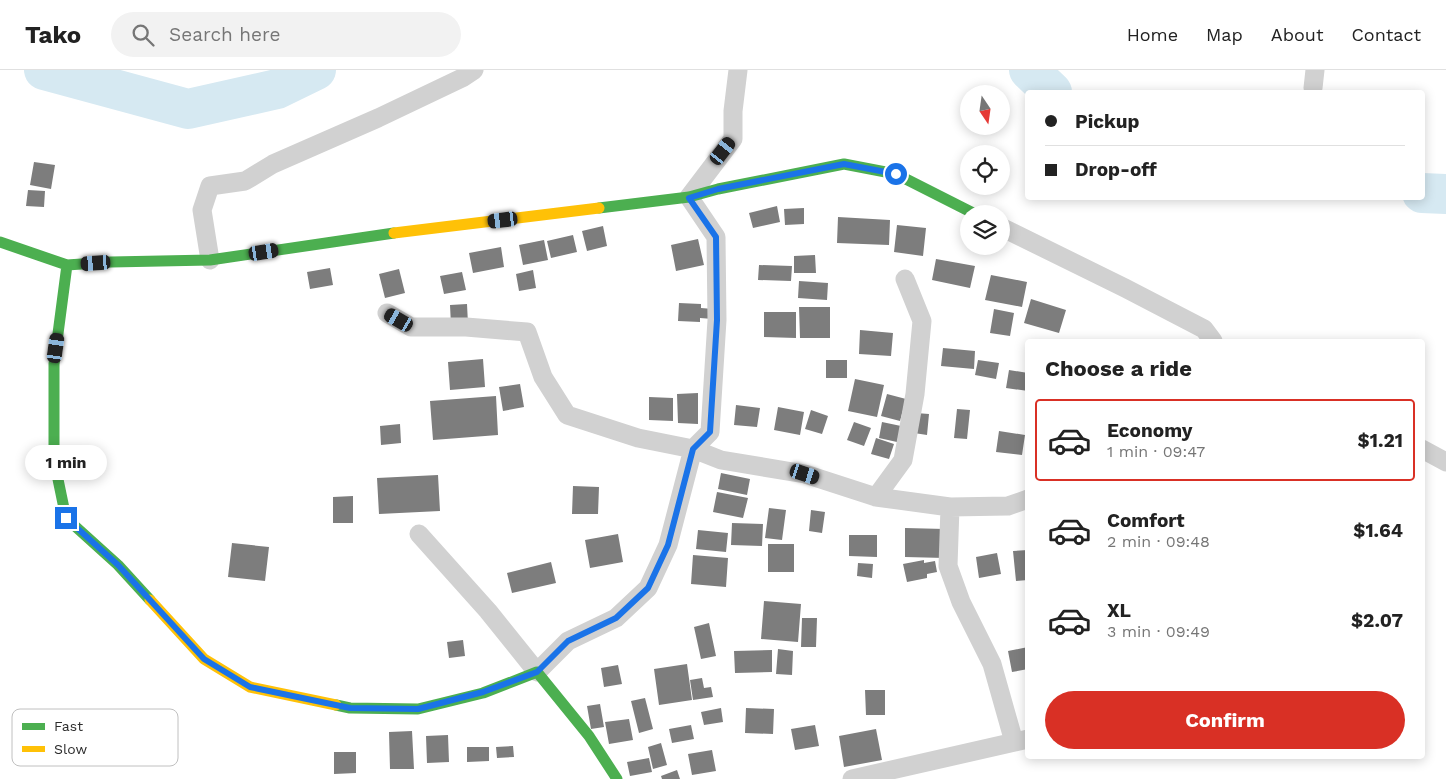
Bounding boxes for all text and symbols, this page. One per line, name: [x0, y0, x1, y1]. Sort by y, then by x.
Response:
search box: [111, 12, 461, 57]
text: Tako: [25, 21, 81, 49]
icon: search: [129, 21, 157, 49]
text: Search here: [169, 23, 280, 46]
text: Home: [1127, 24, 1178, 45]
text: Map: [1206, 24, 1243, 45]
text: About: [1271, 24, 1323, 45]
text: Contact: [1351, 24, 1421, 45]
north arrow: [960, 85, 1010, 135]
map controls: [960, 85, 1010, 255]
text: Pickup: [1075, 110, 1139, 133]
car: [707, 135, 738, 167]
button: locate: [960, 145, 1010, 195]
text: Drop-off: [1075, 158, 1157, 181]
route start: [885, 163, 907, 185]
button: layers: [960, 205, 1010, 255]
car: [487, 211, 518, 229]
car: [248, 242, 279, 262]
car: [80, 254, 111, 272]
car: [382, 306, 415, 334]
car: [46, 332, 65, 364]
text: Choose a ride: [1045, 356, 1192, 381]
icon: car: [1047, 418, 1092, 463]
text: Economy: [1107, 419, 1192, 442]
text: $1.21: [1358, 429, 1403, 452]
text: 1 min · 09:47: [1107, 442, 1205, 461]
callout: 1 min: [25, 446, 107, 480]
text: 1 min: [45, 453, 87, 472]
car: [788, 462, 821, 486]
route end: [55, 507, 77, 529]
icon: car: [1047, 508, 1092, 553]
text: Comfort: [1107, 509, 1185, 532]
text: $1.64: [1353, 519, 1403, 542]
text: 2 min · 09:48: [1107, 532, 1210, 551]
icon: car: [1047, 598, 1092, 643]
text: XL: [1107, 599, 1131, 622]
text: $2.07: [1351, 609, 1403, 632]
text: 3 min · 09:49: [1107, 622, 1210, 641]
button: Confirm: [1045, 691, 1405, 749]
legend: [12, 709, 178, 766]
text: Fast: [54, 718, 83, 734]
text: Slow: [54, 741, 87, 757]

